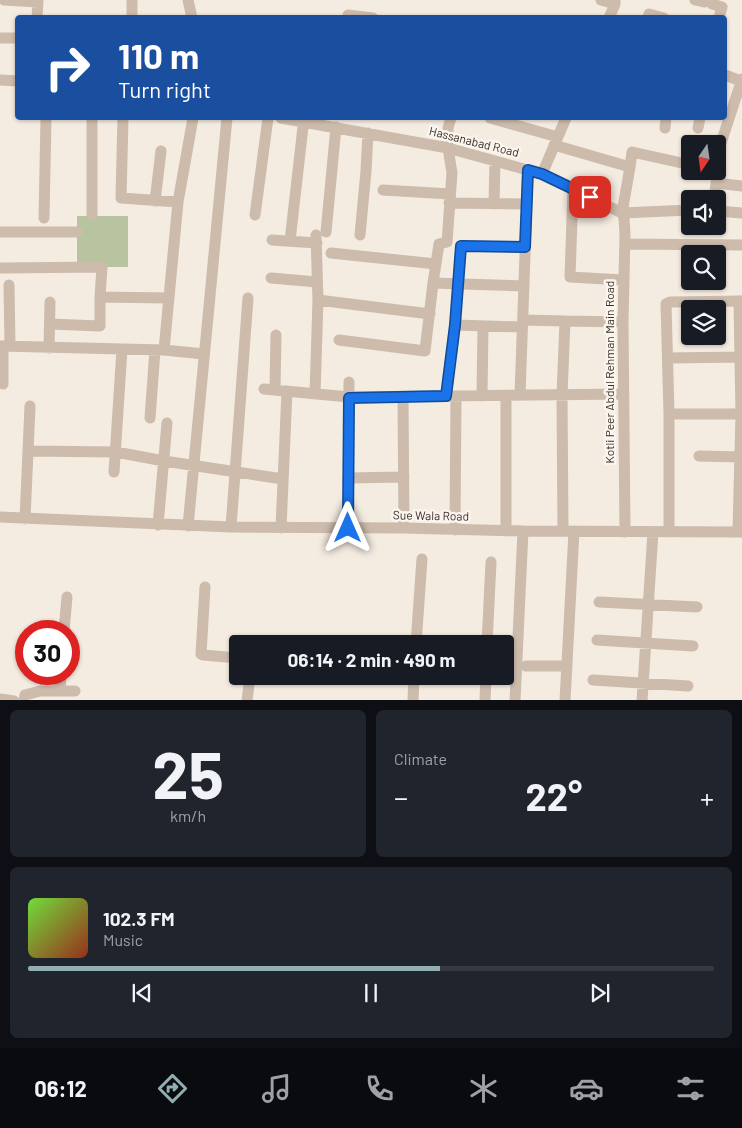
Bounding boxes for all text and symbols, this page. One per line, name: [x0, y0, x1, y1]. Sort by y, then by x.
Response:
text: 110 m: [118, 34, 199, 76]
icon: right: [35, 35, 100, 100]
text: Turn right: [118, 76, 211, 102]
street label: Hassanabad Road: [428, 123, 521, 159]
north arrow: [681, 135, 726, 180]
map controls: [681, 135, 726, 345]
pin: [569, 176, 611, 218]
icon: arrive: [576, 183, 604, 211]
button: sound: [681, 190, 726, 235]
button: search: [681, 245, 726, 290]
street label: Kotli Peer Abdul Rehman Main Road: [602, 281, 616, 463]
button: layers: [681, 300, 726, 345]
position arrow: [321, 501, 373, 553]
street label: Sue Wala Road: [393, 507, 469, 523]
speed limit sign: 30: [15, 620, 80, 685]
text: 06:14 · 2 min · 490 m: [288, 648, 455, 671]
text: 25: [152, 734, 224, 812]
text: Climate: [394, 749, 447, 768]
text: 22°: [526, 773, 582, 819]
text: −: [394, 780, 408, 814]
text: +: [700, 780, 714, 814]
text: km/h: [170, 806, 206, 825]
text: 102.3 FM: [103, 907, 175, 930]
text: Music: [103, 930, 143, 949]
icon: previous: [128, 979, 156, 1007]
icon: pause: [357, 979, 385, 1007]
icon: next: [586, 979, 614, 1007]
icon: directions: [155, 1071, 190, 1106]
icon: music: [259, 1071, 294, 1106]
icon: phone: [362, 1071, 397, 1106]
icon: climate: [466, 1071, 501, 1106]
icon: car: [569, 1071, 604, 1106]
icon: filters: [673, 1071, 708, 1106]
text: 06:12: [34, 1075, 87, 1101]

